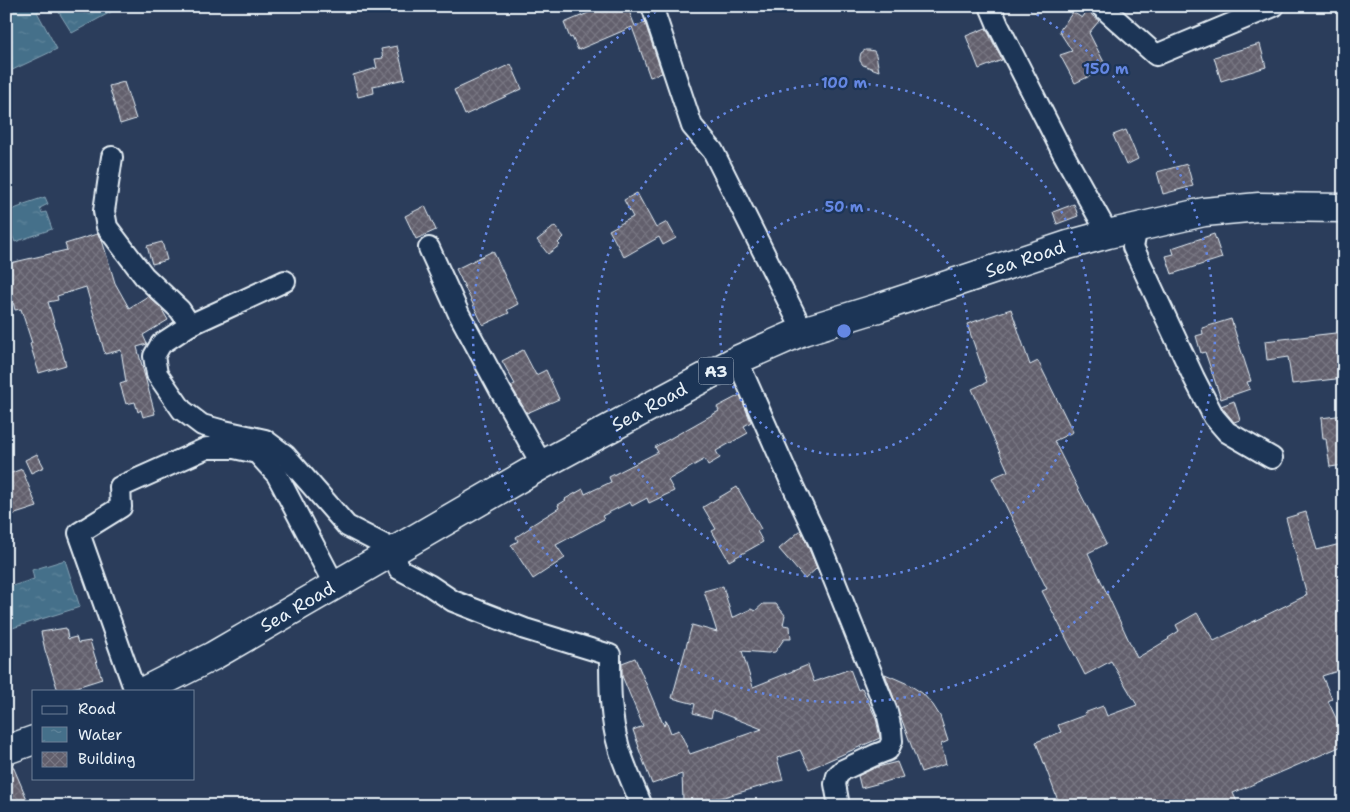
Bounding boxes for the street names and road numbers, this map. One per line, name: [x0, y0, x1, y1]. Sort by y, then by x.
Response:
street label: Sea Road: [982, 235, 1068, 284]
road number: A3: [698, 358, 734, 384]
street label: Sea Road: [608, 377, 691, 437]
street label: Sea Road: [256, 576, 339, 638]

